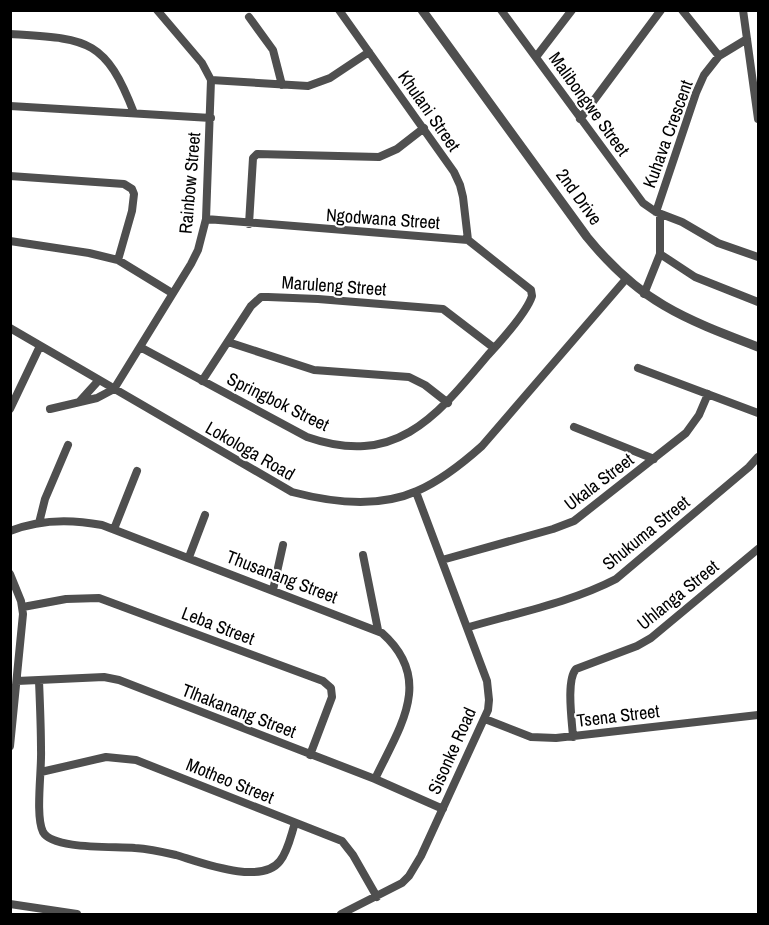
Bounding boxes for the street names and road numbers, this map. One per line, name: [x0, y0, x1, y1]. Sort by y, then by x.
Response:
street label: Malibongwe Street: [543, 47, 636, 161]
street label: Khulani Street: [392, 65, 466, 156]
street label: Kuhava Crescent: [636, 76, 699, 191]
street label: Rainbow Street: [173, 131, 206, 235]
street label: 2nd Drive: [550, 163, 608, 230]
street label: Ngodwana Street: [325, 202, 441, 235]
street label: Maruleng Street: [281, 269, 387, 302]
street label: Springbok Street: [223, 366, 333, 437]
street label: Lokologa Road: [201, 415, 299, 486]
street label: Ukala Street: [559, 447, 639, 516]
street label: Shukuma Street: [597, 490, 695, 576]
street label: Thusanang Street: [223, 544, 341, 609]
street label: Uhlanga Street: [632, 554, 724, 635]
street label: Leba Street: [178, 600, 258, 651]
street label: Tlhakanang Street: [178, 677, 300, 744]
street label: Tsena Street: [575, 698, 661, 733]
street label: Sisonke Road: [421, 703, 482, 798]
street label: Motheo Street: [183, 752, 278, 809]

